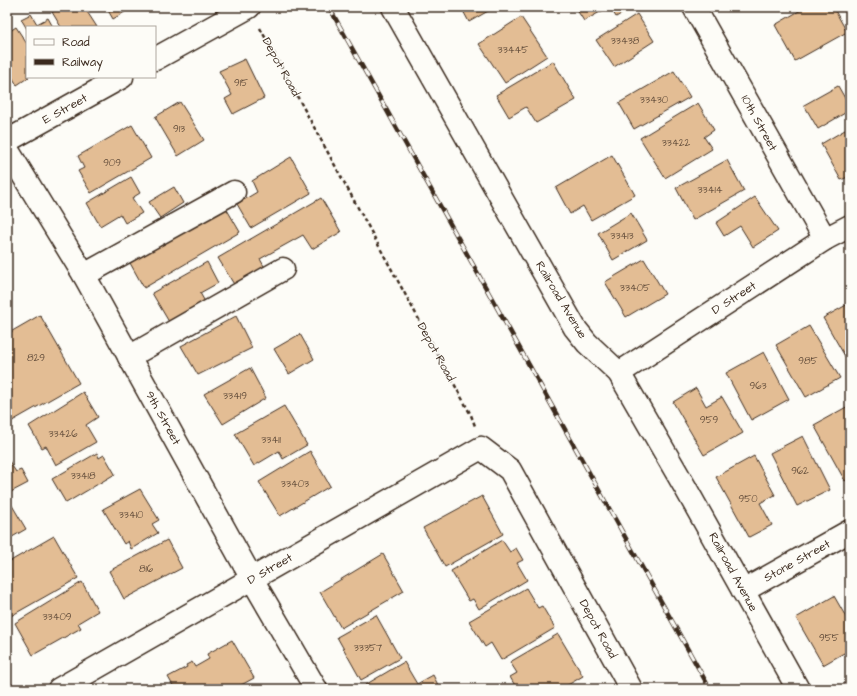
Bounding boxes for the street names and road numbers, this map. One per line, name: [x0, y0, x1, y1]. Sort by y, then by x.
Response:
street label: Depot Road: [258, 34, 304, 100]
street label: E Street: [39, 90, 91, 128]
street label: 10th Street: [737, 92, 781, 154]
street label: Railroad Avenue: [531, 258, 591, 342]
street label: D Street: [709, 277, 760, 319]
street label: Depot Road: [413, 319, 459, 385]
street label: 9th Street: [141, 388, 185, 448]
street label: Railroad Avenue: [704, 529, 762, 615]
street label: Stone Street: [761, 536, 833, 586]
street label: D Street: [244, 549, 296, 589]
street label: Depot Road: [575, 596, 621, 662]

